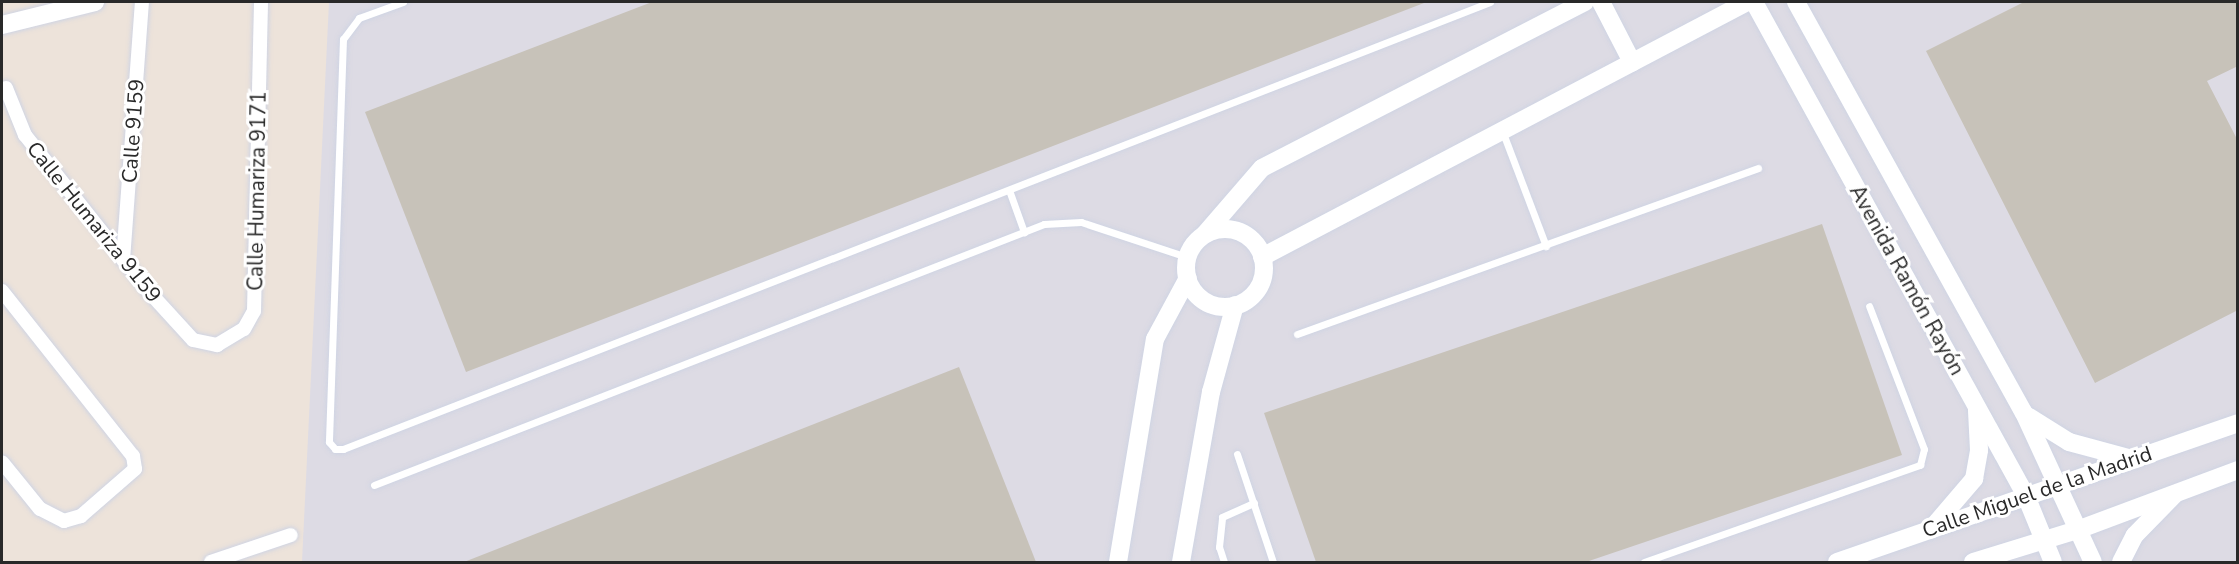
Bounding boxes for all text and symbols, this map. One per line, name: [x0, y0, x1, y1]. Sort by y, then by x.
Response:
street label: Calle 9159: [117, 78, 149, 184]
street label: Calle Humariza 9171: [243, 91, 271, 291]
street label: Calle Humariza 9159: [21, 137, 167, 307]
street label: Avenida Ramón Rayón: [1844, 181, 1970, 379]
street label: Calle Miguel de la Madrid: [1919, 441, 2155, 543]

